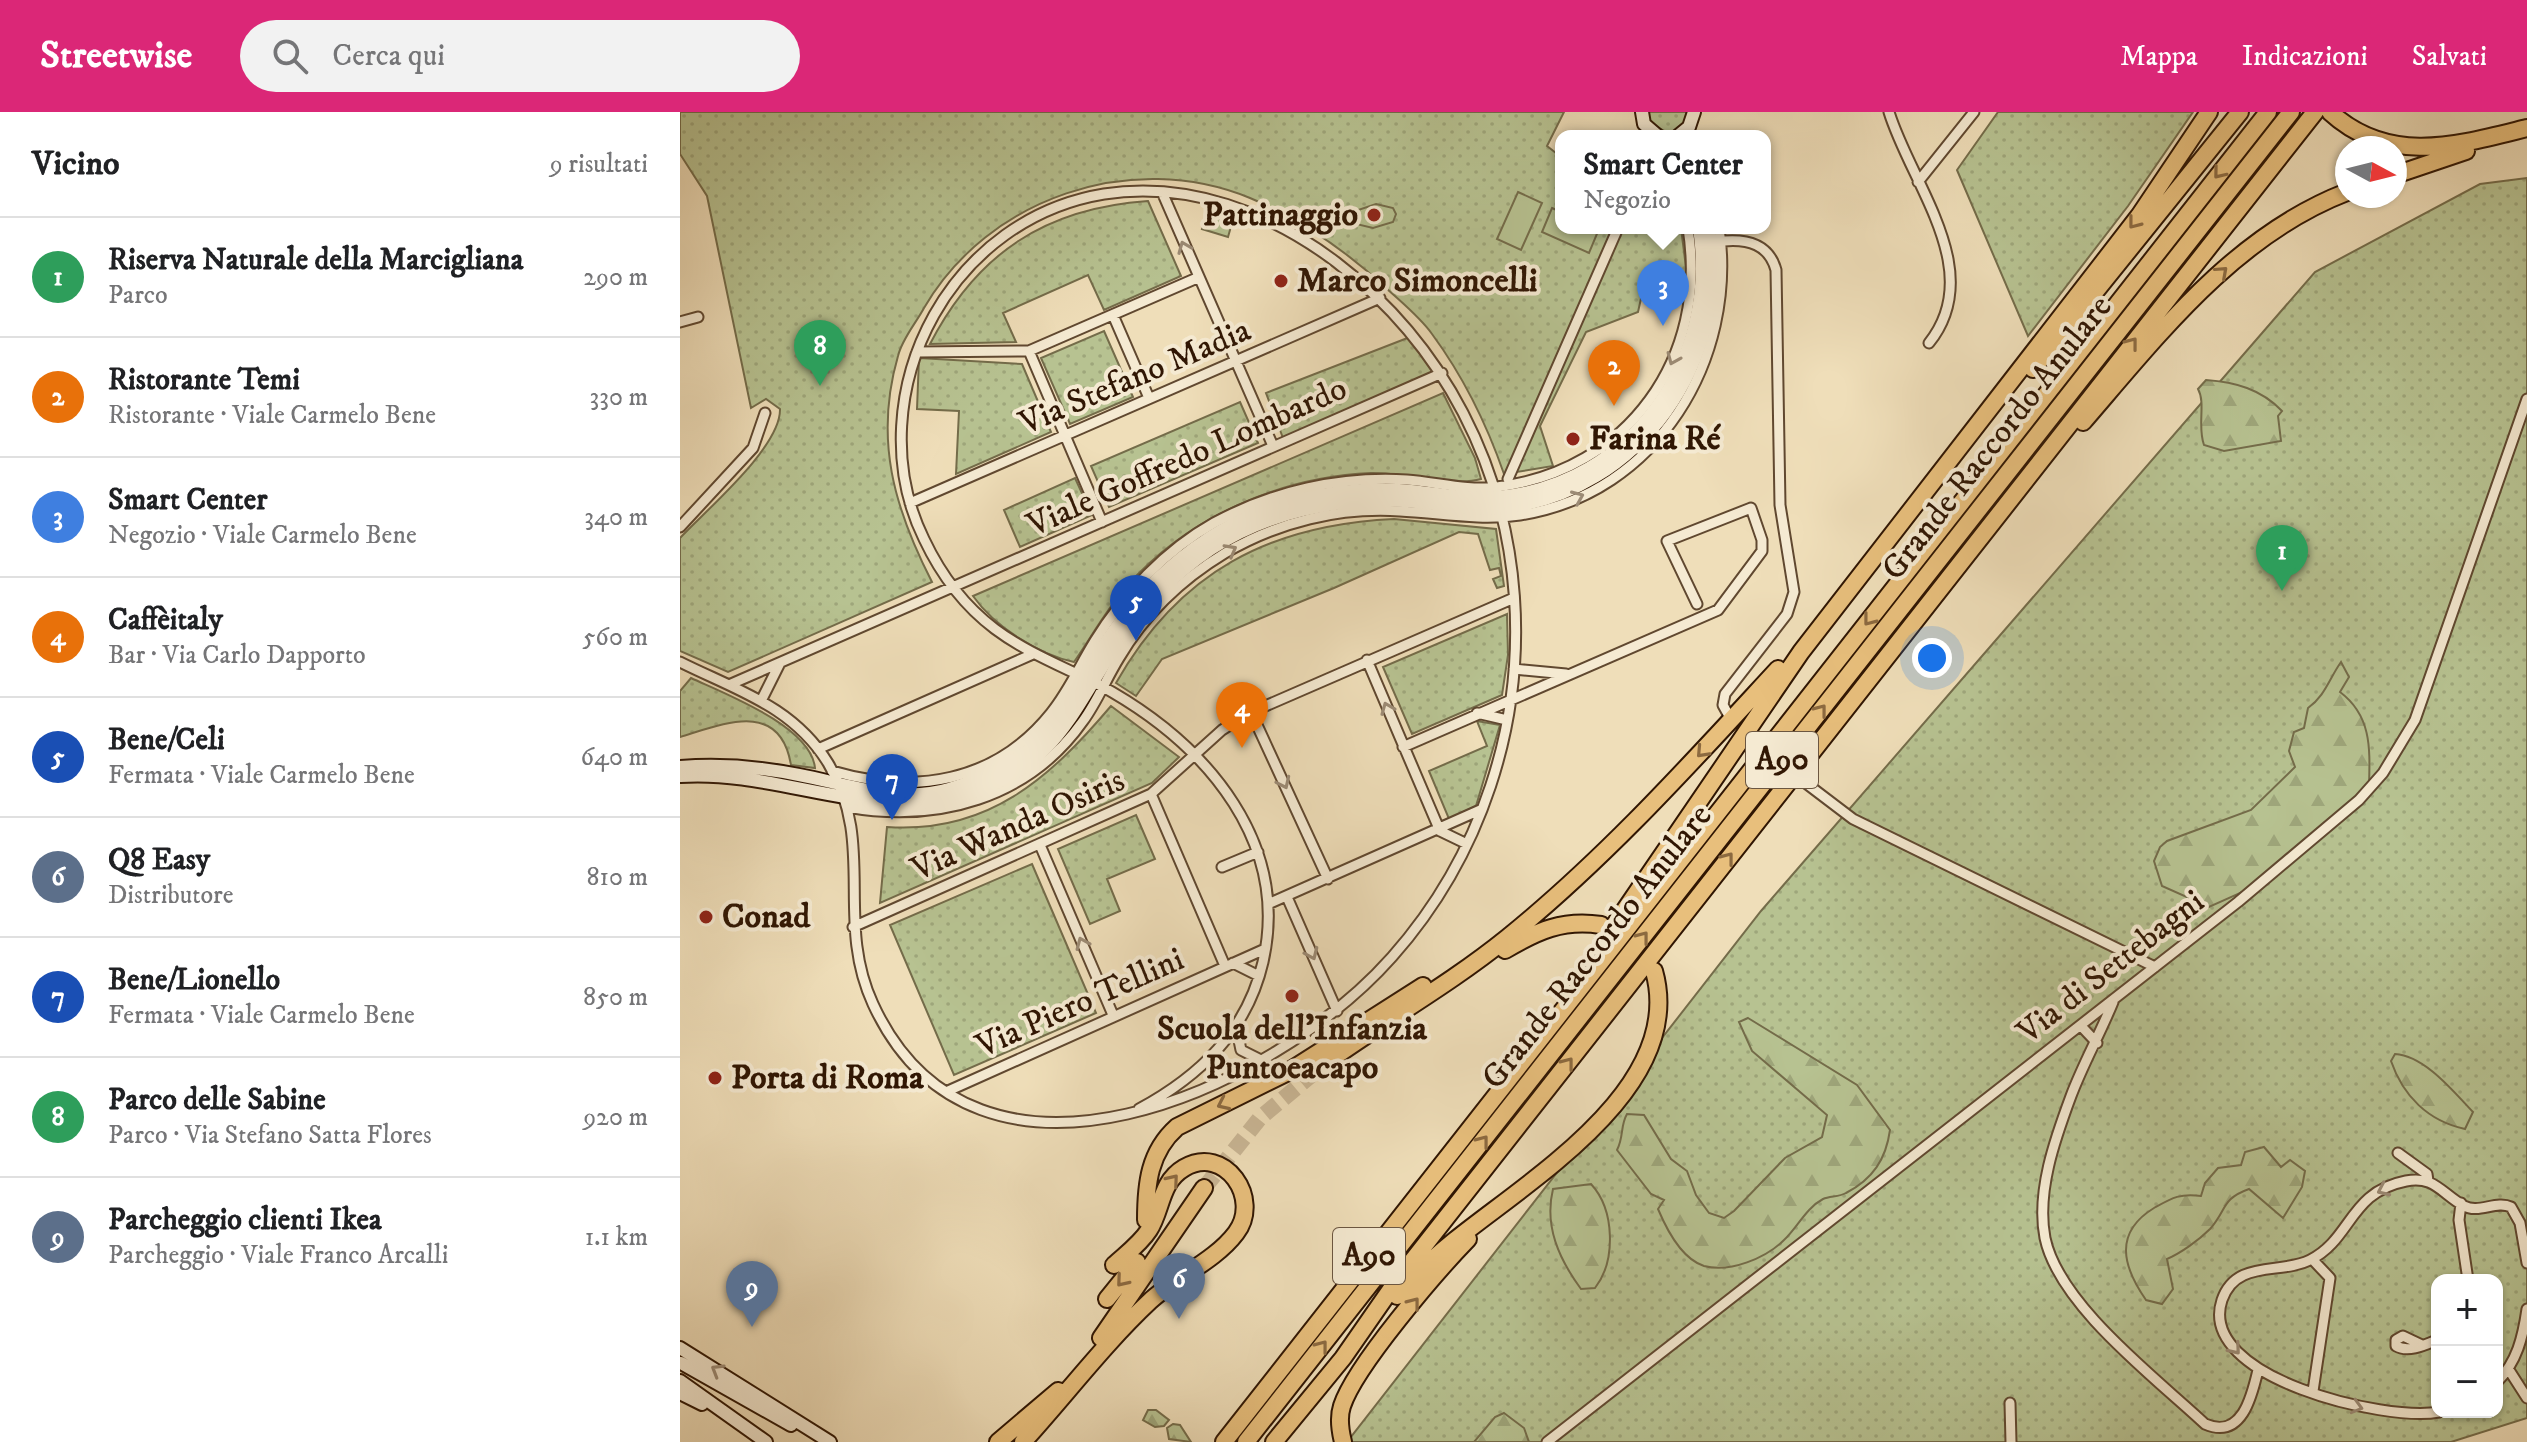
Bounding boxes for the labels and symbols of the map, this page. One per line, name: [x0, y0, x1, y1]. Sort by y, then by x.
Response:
north arrow: [2335, 136, 2407, 208]
one-way arrow: [2215, 164, 2229, 179]
place label: Pattinaggio: [1203, 194, 1358, 236]
marker: Pattinaggio: [1365, 206, 1383, 224]
one-way arrow: [2129, 214, 2143, 228]
one-way arrow: [1178, 241, 1194, 255]
place label: Marco Simoncelli: [1297, 260, 1538, 302]
pin: 3: [1637, 260, 1689, 326]
one-way arrow: [2212, 267, 2227, 282]
marker: Marco Simoncelli: [1272, 272, 1290, 290]
street label: Grande Raccordo Anulare: [1873, 287, 2121, 589]
street label: Via Stefano Madia: [1012, 309, 1257, 445]
pin: 8: [794, 320, 846, 386]
one-way arrow: [2123, 337, 2137, 352]
pin: 2: [1588, 340, 1640, 406]
one-way arrow: [1667, 351, 1683, 365]
street label: Viale Goffredo Lombardo: [1020, 368, 1353, 547]
place label: Farina Ré: [1589, 418, 1722, 460]
marker: Farina Ré: [1564, 430, 1582, 448]
one-way arrow: [1570, 490, 1584, 506]
pin: 1: [2256, 525, 2308, 591]
one-way arrow: [1223, 545, 1237, 560]
pin: 5: [1110, 575, 1162, 641]
one-way arrow: [1864, 611, 1878, 626]
your location: [1912, 638, 1952, 678]
pin: 4: [1216, 682, 1268, 748]
one-way arrow: [1380, 702, 1396, 716]
one-way arrow: [1811, 705, 1826, 719]
road number: A90: [1746, 732, 1818, 788]
one-way arrow: [1697, 743, 1712, 757]
pin: 7: [866, 754, 918, 820]
street label: Via Wanda Osiris: [904, 759, 1131, 891]
one-way arrow: [1274, 775, 1290, 789]
street label: Grande Raccordo Anulare: [1473, 796, 1721, 1098]
one-way arrow: [1719, 852, 1733, 867]
street label: Via di Settebagni: [2008, 881, 2213, 1054]
place label: Conad: [722, 896, 811, 938]
marker: Conad: [697, 908, 715, 926]
one-way arrow: [1634, 931, 1648, 946]
one-way arrow: [1076, 937, 1092, 951]
street label: Via Piero Tellini: [969, 938, 1190, 1068]
one-way arrow: [1302, 946, 1318, 960]
marker: Scuola dell’Infanzia Puntoeacapo: [1283, 987, 1301, 1005]
place label: Scuola dell’Infanzia Puntoeacapo: [1157, 1008, 1428, 1089]
place label: Porta di Roma: [731, 1057, 924, 1099]
one-way arrow: [1558, 1058, 1573, 1072]
marker: Porta di Roma: [706, 1069, 724, 1087]
one-way arrow: [1217, 1094, 1231, 1110]
one-way arrow: [1473, 1135, 1487, 1150]
one-way arrow: [1163, 1174, 1178, 1189]
one-way arrow: [2376, 1180, 2391, 1196]
road number: A90: [1333, 1228, 1405, 1284]
pin: 6: [1153, 1253, 1205, 1319]
pin: 9: [726, 1261, 778, 1327]
one-way arrow: [1117, 1272, 1132, 1286]
one-way arrow: [1404, 1298, 1419, 1312]
one-way arrow: [2225, 1340, 2240, 1355]
one-way arrow: [1312, 1341, 1327, 1355]
one-way arrow: [711, 1364, 726, 1380]
one-way arrow: [2350, 1397, 2364, 1414]

